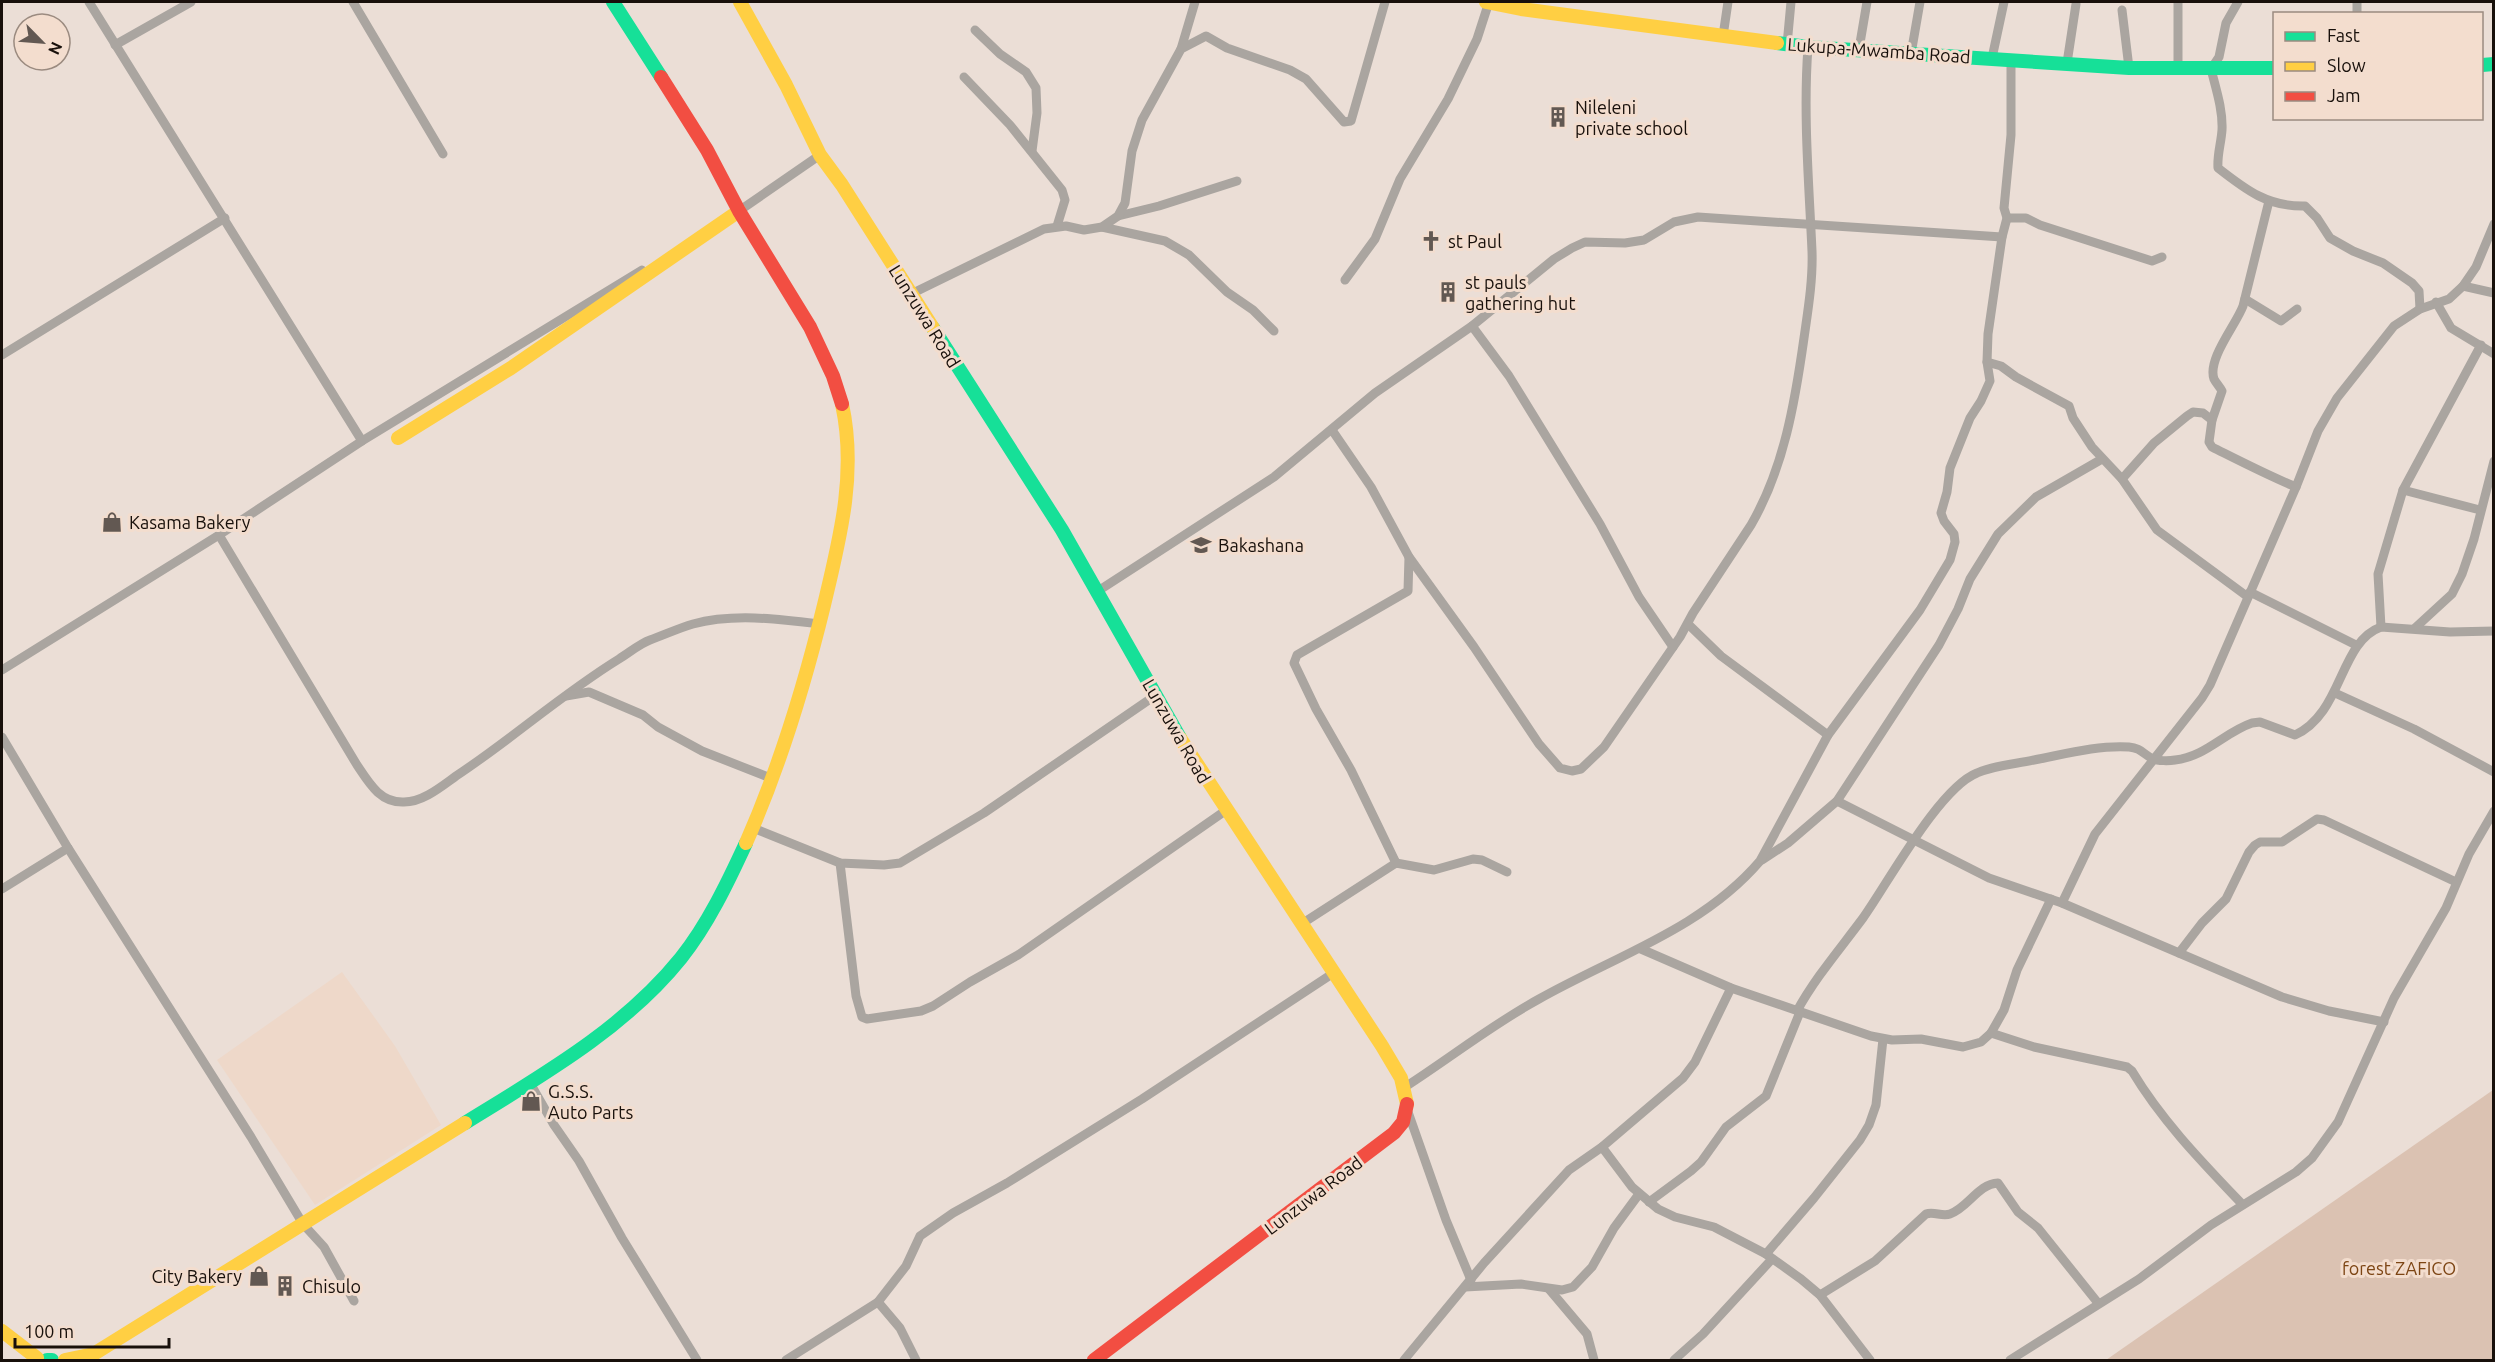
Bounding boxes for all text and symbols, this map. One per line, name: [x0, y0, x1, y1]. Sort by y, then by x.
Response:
north arrow: [12, 12, 72, 72]
legend: [2273, 12, 2483, 120]
text: Fast: [2327, 25, 2360, 45]
street label: Lukupa-Mwamba Road: [1787, 34, 1971, 66]
text: N: [45, 39, 66, 58]
text: Slow: [2327, 55, 2366, 75]
text: Jam: [2327, 85, 2361, 105]
place label: Nileleni private school: [1575, 97, 1688, 138]
building icon: Nileleni private school: [1546, 105, 1570, 129]
church icon: st Paul: [1419, 229, 1443, 253]
place label: st Paul: [1448, 231, 1502, 251]
street label: Lunzuwa Road: [885, 261, 965, 371]
place label: st pauls gathering hut: [1465, 272, 1575, 313]
building icon: st pauls gathering hut: [1436, 280, 1460, 304]
shop icon: Kasama Bakery: [100, 510, 124, 534]
place label: Kasama Bakery: [129, 512, 251, 532]
school or university icon: Bakashana: [1189, 533, 1213, 557]
place label: Bakashana: [1218, 535, 1304, 555]
street label: Lunzuwa Road: [1139, 675, 1215, 787]
place label: G.S.S. Auto Parts: [548, 1081, 633, 1122]
shop icon: G.S.S. Auto Parts: [519, 1089, 543, 1113]
street label: Lunzuwa Road: [1260, 1152, 1366, 1238]
park label: forest ZAFICO: [2342, 1258, 2456, 1278]
shop icon: City Bakery: [247, 1264, 271, 1288]
place label: City Bakery: [151, 1266, 242, 1286]
building icon: Chisulo: [273, 1274, 297, 1298]
place label: Chisulo: [302, 1276, 361, 1296]
scale bar: [15, 1311, 170, 1349]
text: 100 m: [24, 1321, 74, 1341]

